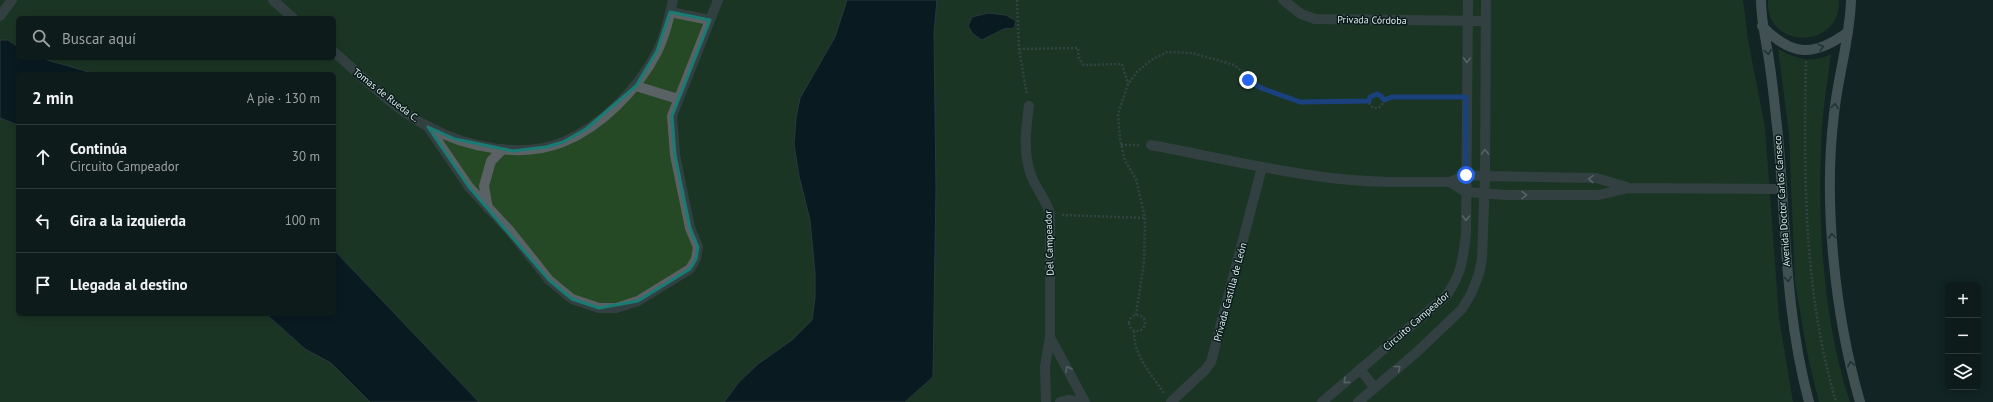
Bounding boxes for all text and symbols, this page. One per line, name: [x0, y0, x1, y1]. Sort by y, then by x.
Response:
street label: Privada Córdoba: [1337, 13, 1407, 27]
search box: [16, 16, 336, 60]
icon: search: [30, 27, 52, 49]
text: Buscar aquí: [62, 29, 136, 48]
one-way arrow: [1817, 43, 1824, 52]
one-way arrow: [1763, 49, 1771, 56]
one-way arrow: [1463, 57, 1471, 63]
street label: Tomas de Rueda C.: [351, 65, 421, 125]
route end: [1239, 71, 1257, 89]
text: 2 min: [32, 87, 73, 109]
text: A pie · 130 m: [247, 90, 320, 107]
one-way arrow: [1830, 103, 1839, 109]
street label: Avenida Doctor Carlos Canseco: [1771, 135, 1793, 267]
text: Continúa: [70, 139, 127, 158]
icon: ahead: [32, 146, 54, 168]
text: 30 m: [292, 148, 320, 165]
one-way arrow: [1481, 149, 1489, 155]
text: Circuito Campeador: [70, 158, 179, 175]
route start: [1457, 166, 1475, 184]
one-way arrow: [1588, 174, 1594, 183]
one-way arrow: [1521, 191, 1527, 199]
street label: Del Campeador: [1041, 209, 1057, 276]
icon: left: [32, 210, 54, 232]
text: Gira a la izquierda: [70, 211, 186, 230]
text: 100 m: [285, 212, 320, 229]
one-way arrow: [1462, 215, 1470, 221]
one-way arrow: [1828, 233, 1837, 239]
street label: Privada Castilla de León: [1211, 241, 1249, 343]
icon: arrive: [32, 274, 54, 296]
text: Llegada al destino: [70, 275, 188, 294]
one-way arrow: [1783, 276, 1792, 282]
map controls: [1945, 282, 1981, 390]
button: +: [1945, 282, 1981, 318]
street label: Circuito Campeador: [1380, 288, 1452, 353]
button: −: [1945, 318, 1981, 354]
button: layers: [1945, 354, 1981, 390]
one-way arrow: [1847, 361, 1855, 367]
one-way arrow: [1393, 365, 1400, 372]
one-way arrow: [1065, 366, 1073, 374]
one-way arrow: [1344, 377, 1351, 384]

